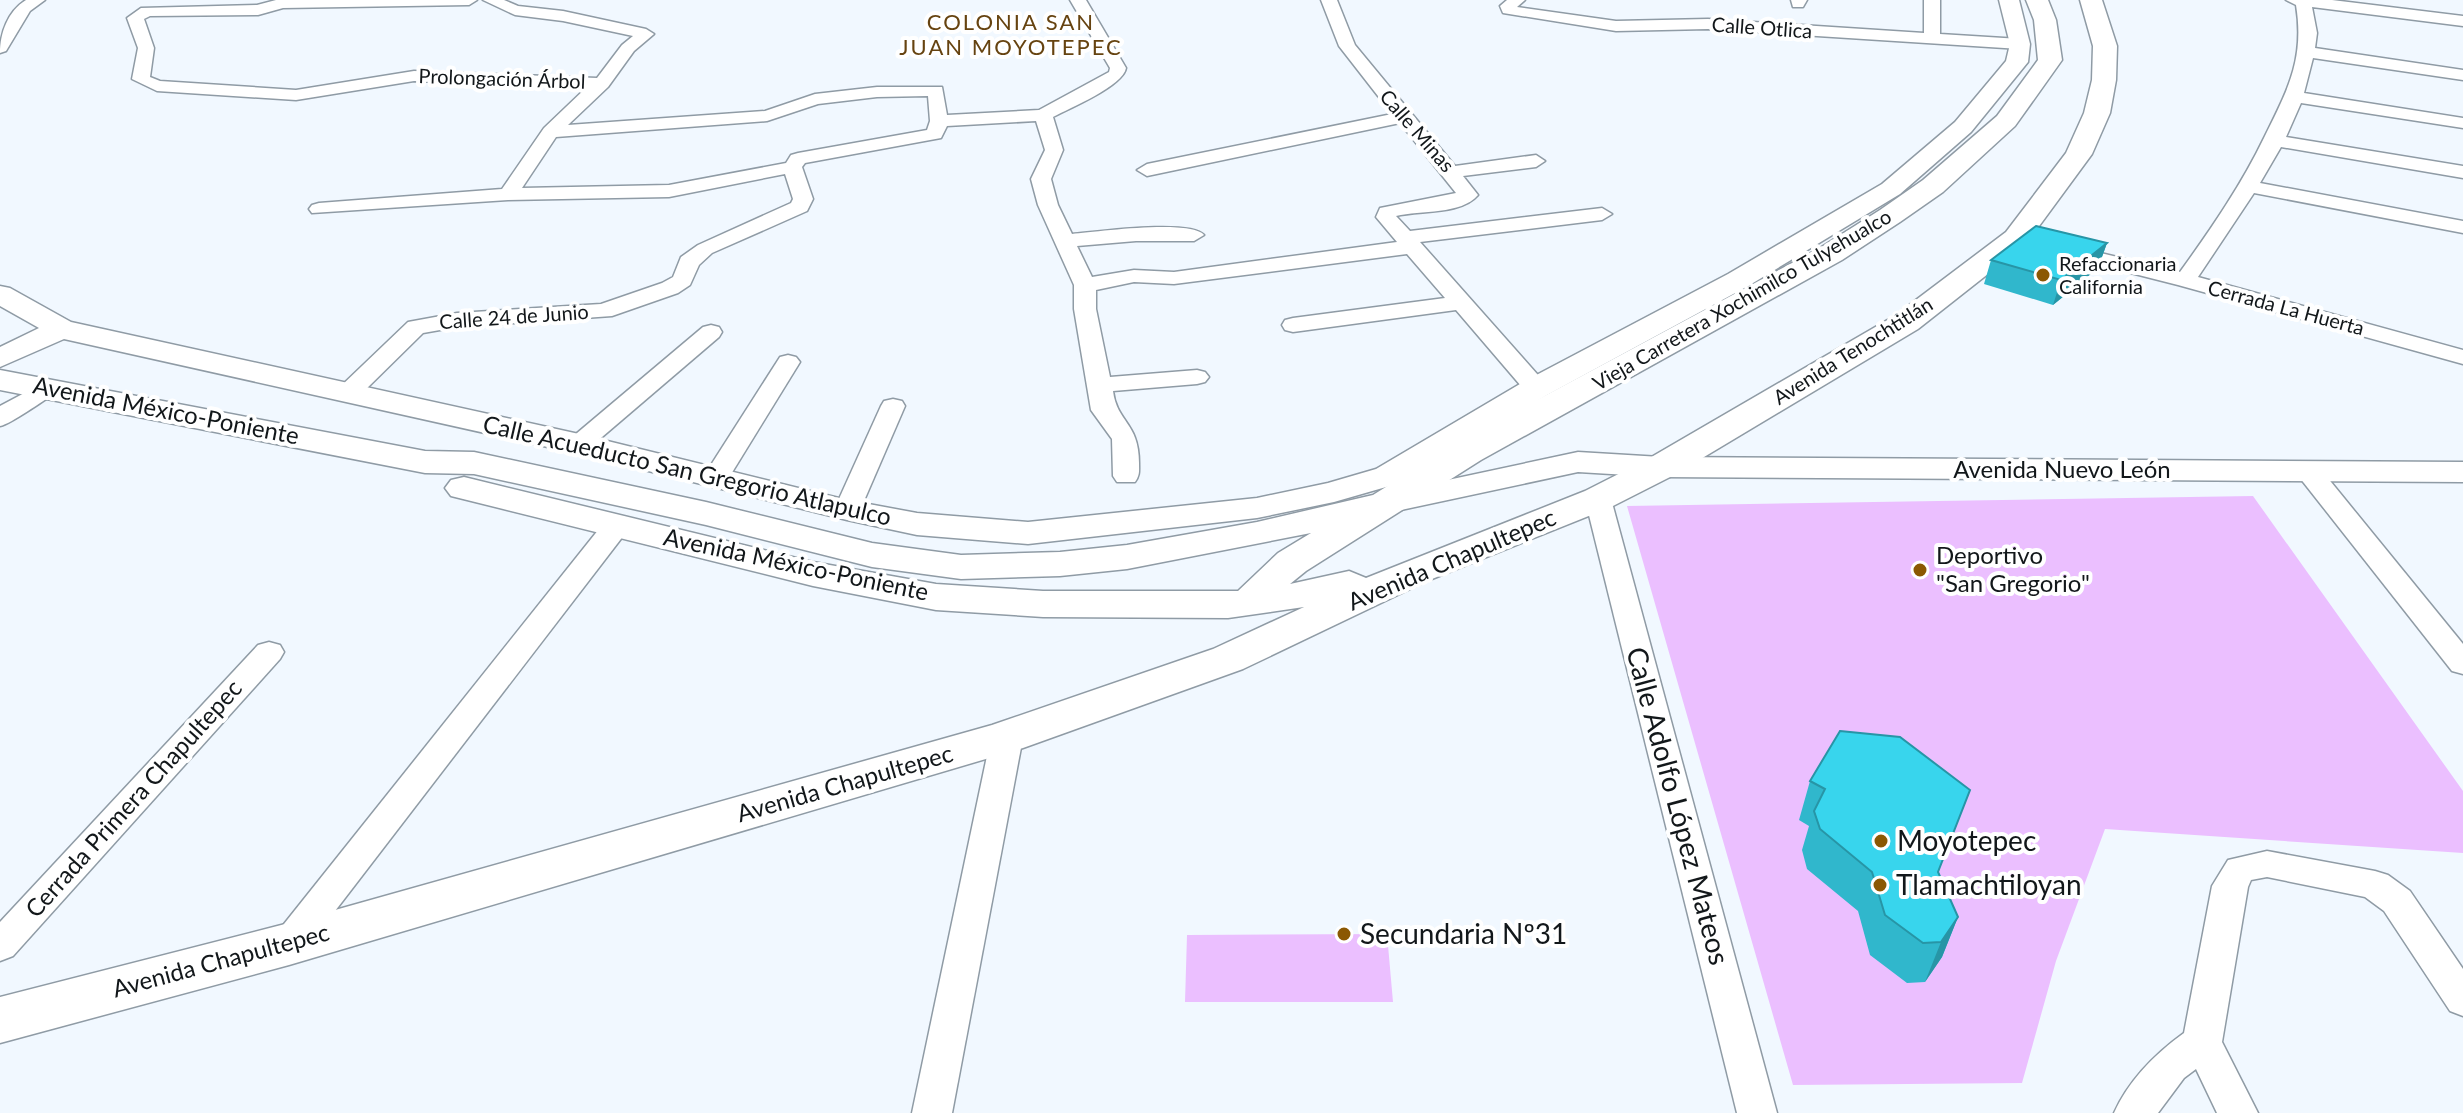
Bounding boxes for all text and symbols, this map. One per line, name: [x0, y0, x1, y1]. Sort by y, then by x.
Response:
district label: COLONIA SAN JUAN MOYOTEPEC: [899, 8, 1123, 60]
street label: Calle Otlica: [1711, 12, 1813, 42]
street label: Prolongación Árbol: [418, 63, 586, 93]
street label: Calle Minas: [1375, 84, 1460, 176]
street label: Vieja Carretera Xochimilco Tulyehualco: [1588, 204, 1895, 395]
place label: Refaccionaria California: [2059, 251, 2176, 298]
marker: Refaccionaria California: [2034, 266, 2052, 284]
street label: Cerrada La Huerta: [2205, 275, 2367, 339]
street label: Avenida Tenochtitlán: [1768, 291, 1937, 409]
street label: Calle 24 de Junio: [438, 299, 589, 333]
street label: Avenida México-Poniente: [31, 370, 302, 450]
street label: Calle Acueducto San Gregorio Atlapulco: [480, 408, 894, 531]
street label: Avenida Nuevo León: [1953, 454, 2171, 483]
street label: Avenida Chapultepec: [1343, 502, 1560, 616]
street label: Avenida México-Poniente: [661, 521, 931, 606]
place label: Deportivo "San Gregorio": [1936, 540, 2090, 597]
marker: Deportivo "San Gregorio": [1911, 561, 1929, 579]
street label: Calle Adolfo López Mateos: [1620, 643, 1738, 968]
street label: Cerrada Primera Chapultepec: [19, 673, 247, 923]
street label: Avenida Chapultepec: [733, 738, 956, 827]
place label: Moyotepec: [1897, 823, 2036, 857]
marker: Moyotepec: [1872, 832, 1890, 850]
place label: Tlamachtiloyan: [1896, 867, 2082, 901]
marker: Tlamachtiloyan: [1871, 876, 1889, 894]
place label: Secundaria Nº31: [1360, 916, 1567, 950]
street label: Avenida Chapultepec: [109, 917, 332, 1002]
marker: Secundaria Nº31: [1335, 925, 1353, 943]

